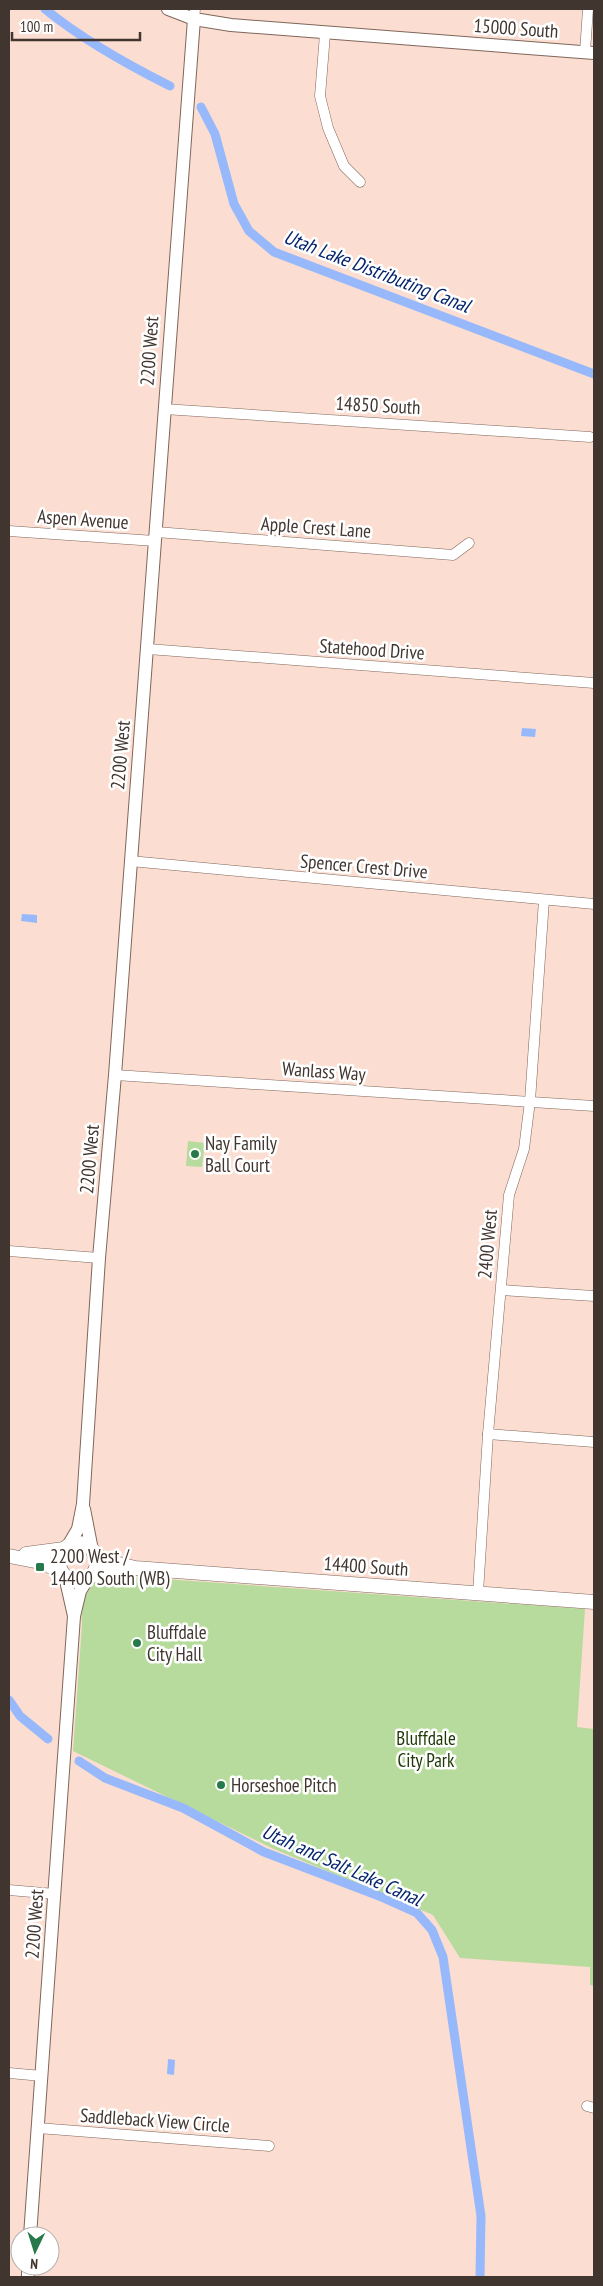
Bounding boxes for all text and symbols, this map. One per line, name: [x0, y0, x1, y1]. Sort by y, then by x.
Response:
scale bar: [12, 10, 140, 42]
street label: 15000 South: [473, 13, 559, 43]
text: 100 m: [20, 17, 53, 36]
water label: Utah Lake Distributing Canal: [280, 224, 476, 319]
street label: 2200 West: [135, 315, 163, 387]
street label: 14850 South: [335, 391, 421, 419]
street label: Aspen Avenue: [37, 504, 130, 534]
street label: Apple Crest Lane: [260, 511, 372, 543]
street label: Statehood Drive: [319, 633, 426, 665]
street label: 2200 West: [105, 719, 135, 791]
street label: Spencer Crest Drive: [299, 848, 429, 884]
street label: Wanlass Way: [281, 1056, 367, 1086]
street label: 2200 West: [74, 1123, 104, 1195]
place label: Nay Family Ball Court: [205, 1131, 278, 1177]
marker: Nay Family Ball Court: [189, 1148, 201, 1160]
street label: 2400 West: [472, 1208, 502, 1280]
place label: 2200 West / 14400 South (WB): [50, 1544, 170, 1590]
street label: 14400 South: [323, 1551, 409, 1581]
marker: 2200 West / 14400 South (WB): [34, 1561, 46, 1573]
place label: Bluffdale City Hall: [147, 1620, 207, 1666]
marker: Bluffdale City Hall: [131, 1637, 143, 1649]
park label: Bluffdale City Park: [396, 1726, 456, 1772]
place label: Horseshoe Pitch: [231, 1773, 337, 1797]
marker: Horseshoe Pitch: [215, 1779, 227, 1791]
water label: Utah and Salt Lake Canal: [258, 1818, 428, 1913]
street label: 2200 West: [20, 1888, 48, 1960]
street label: Saddleback View Circle: [79, 2103, 231, 2137]
north arrow: [10, 2226, 60, 2276]
text: N: [30, 2255, 38, 2273]

